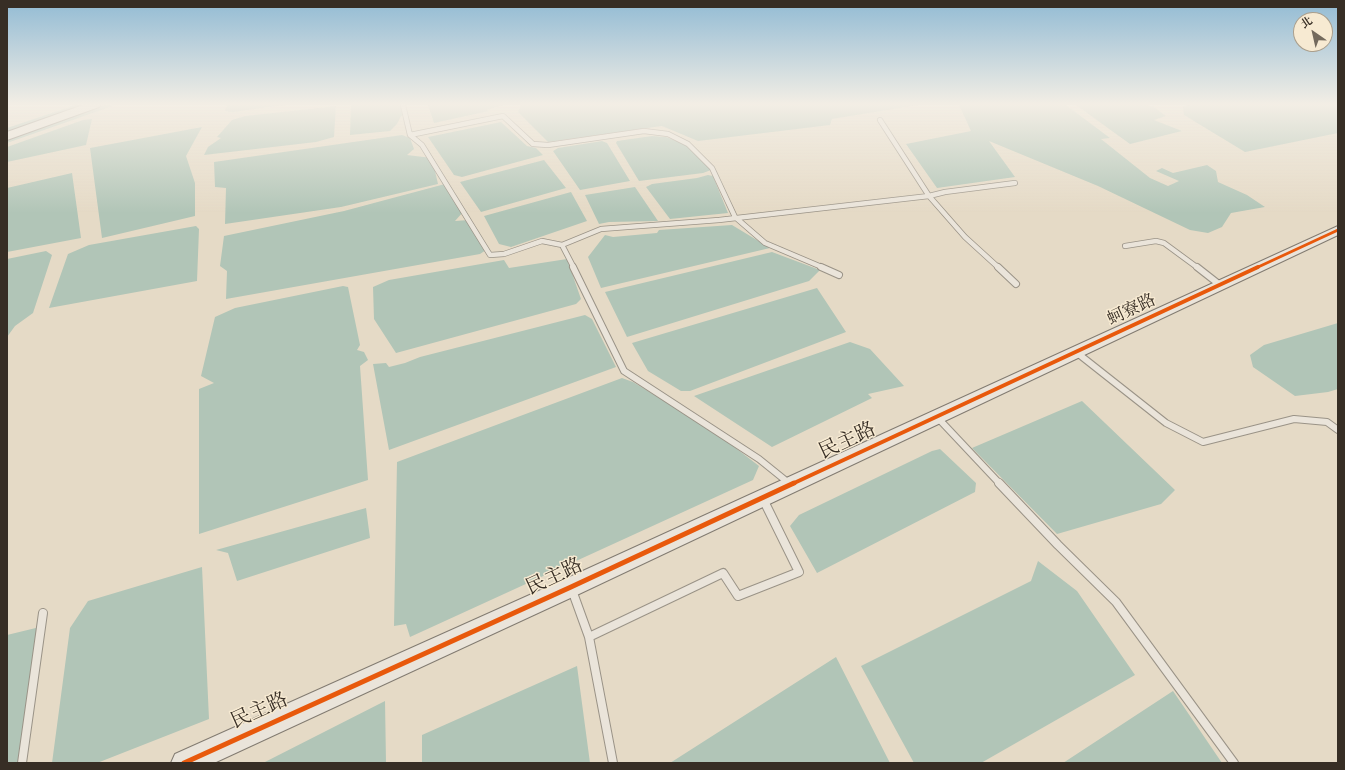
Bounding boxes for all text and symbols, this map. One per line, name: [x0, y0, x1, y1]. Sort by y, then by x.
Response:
north arrow: [1293, 12, 1333, 52]
text: 北: [1298, 14, 1315, 32]
street label: 蚵寮路: [1105, 291, 1159, 331]
street label: 民主路: [816, 418, 880, 466]
street label: 民主路: [523, 554, 587, 602]
street label: 民主路: [228, 689, 292, 735]

